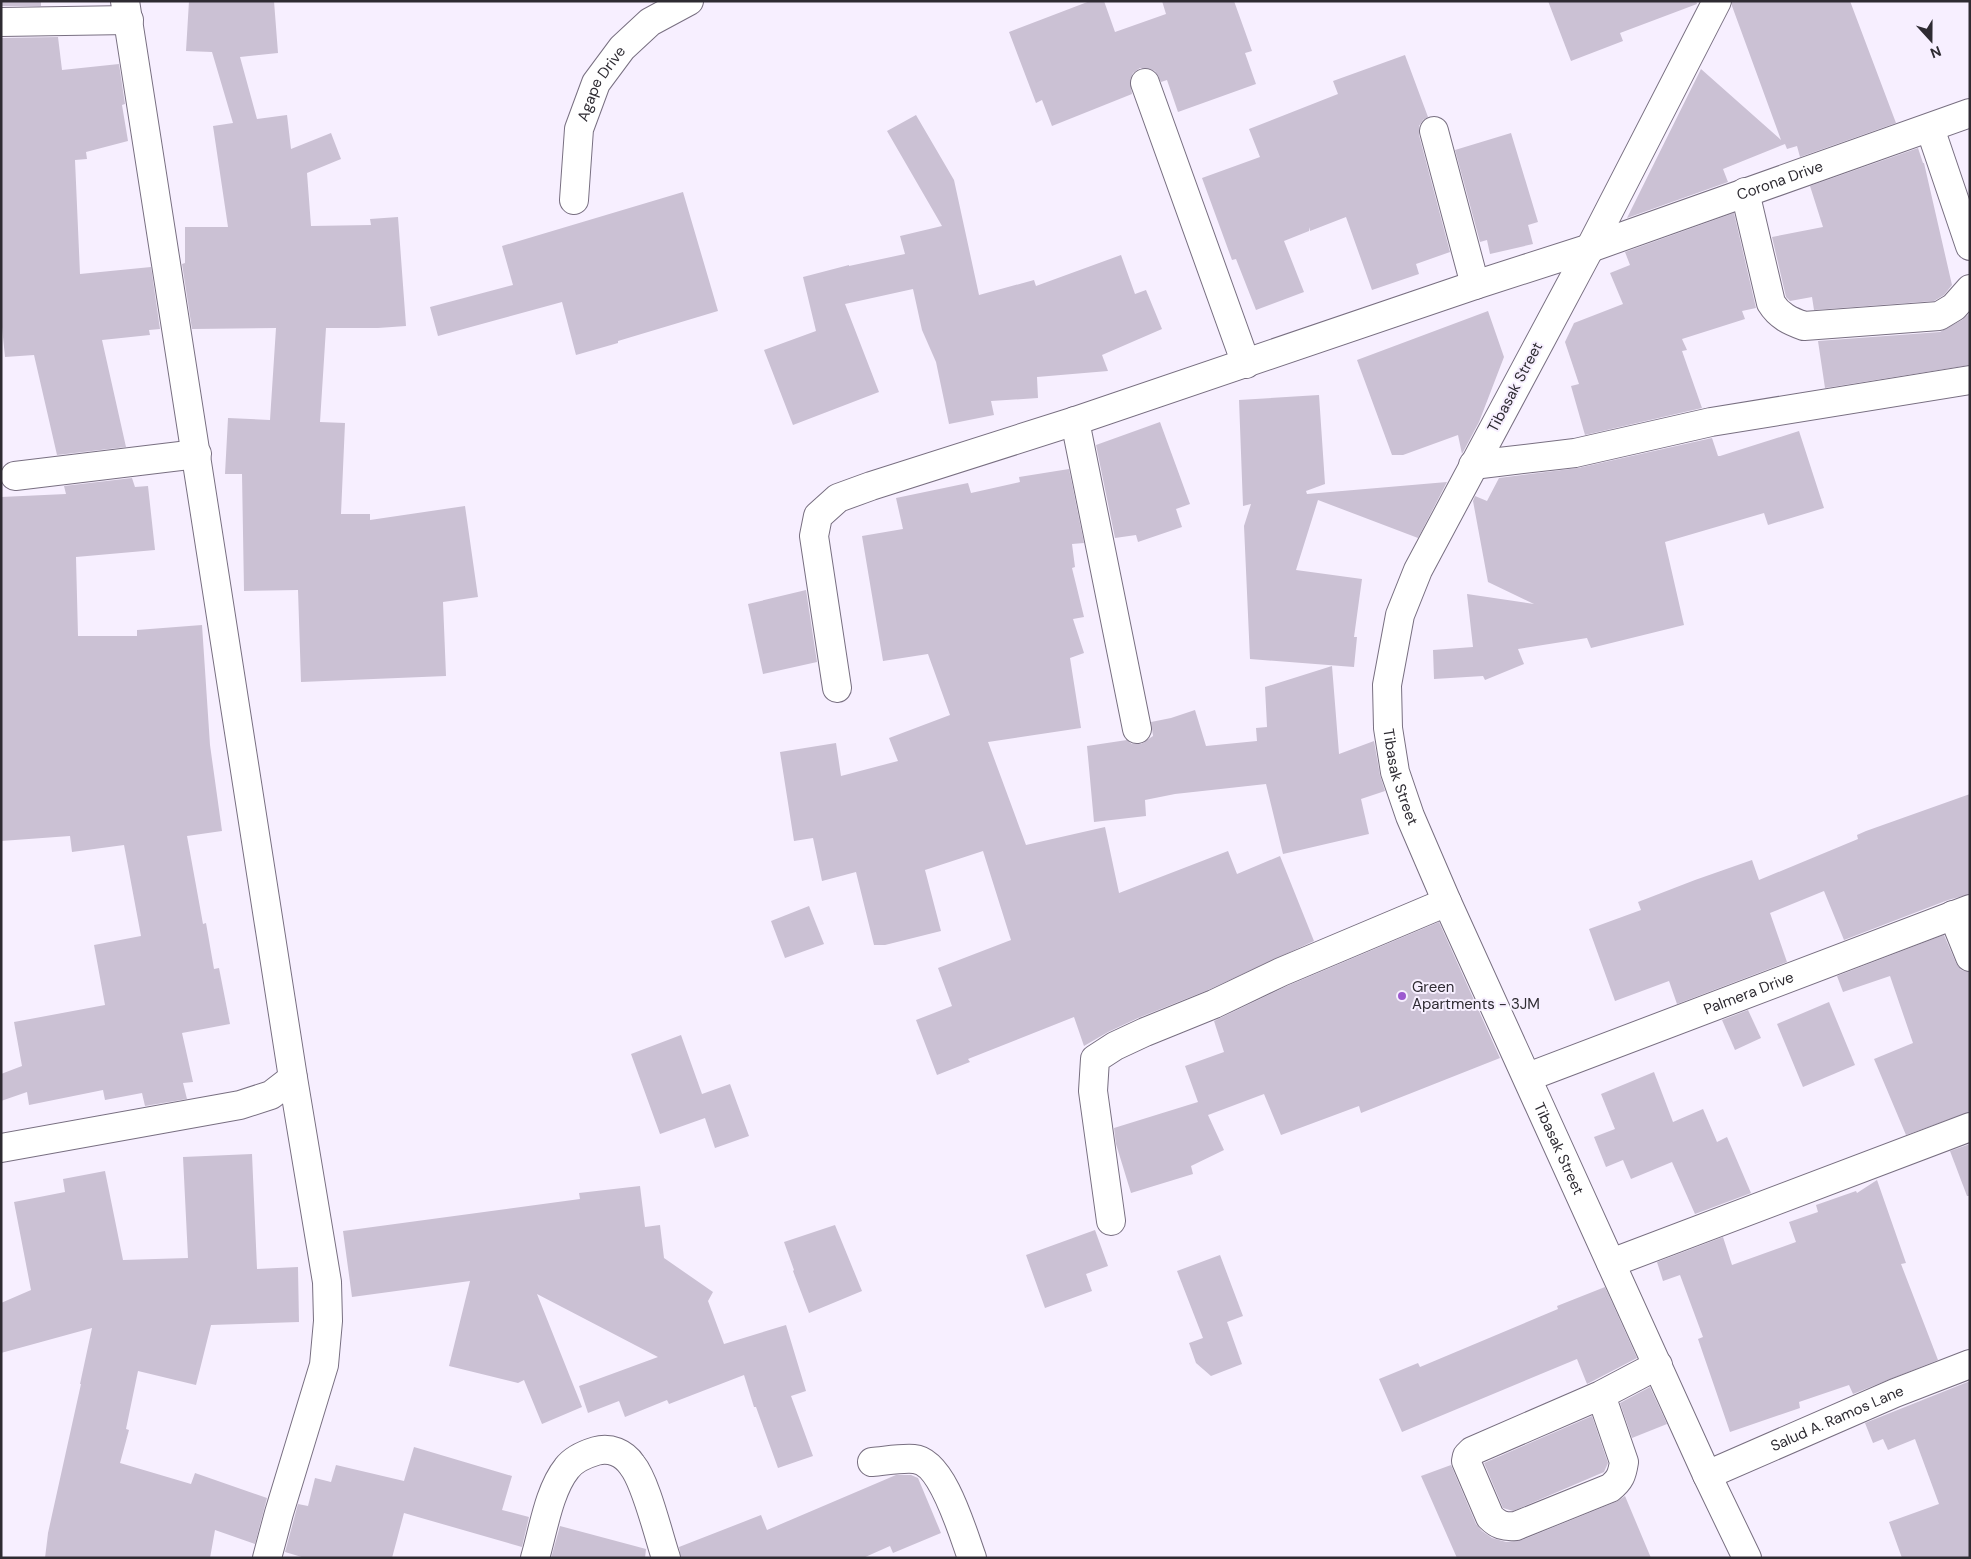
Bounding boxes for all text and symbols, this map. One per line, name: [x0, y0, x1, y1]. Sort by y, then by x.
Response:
north arrow: [1906, 15, 1956, 65]
street label: Agape Drive: [573, 42, 630, 124]
text: N: [1928, 42, 1944, 62]
street label: Corona Drive: [1734, 156, 1826, 205]
street label: Tibasak Street: [1483, 338, 1547, 436]
street label: Tibasak Street: [1378, 727, 1423, 828]
street label: Palmera Drive: [1701, 967, 1797, 1019]
place label: Green Apartments - 3JM: [1412, 977, 1540, 1014]
marker: Green Apartments - 3JM: [1396, 990, 1408, 1002]
street label: Tibasak Street: [1529, 1099, 1589, 1198]
street label: Salud A. Ramos Lane: [1768, 1381, 1906, 1456]

